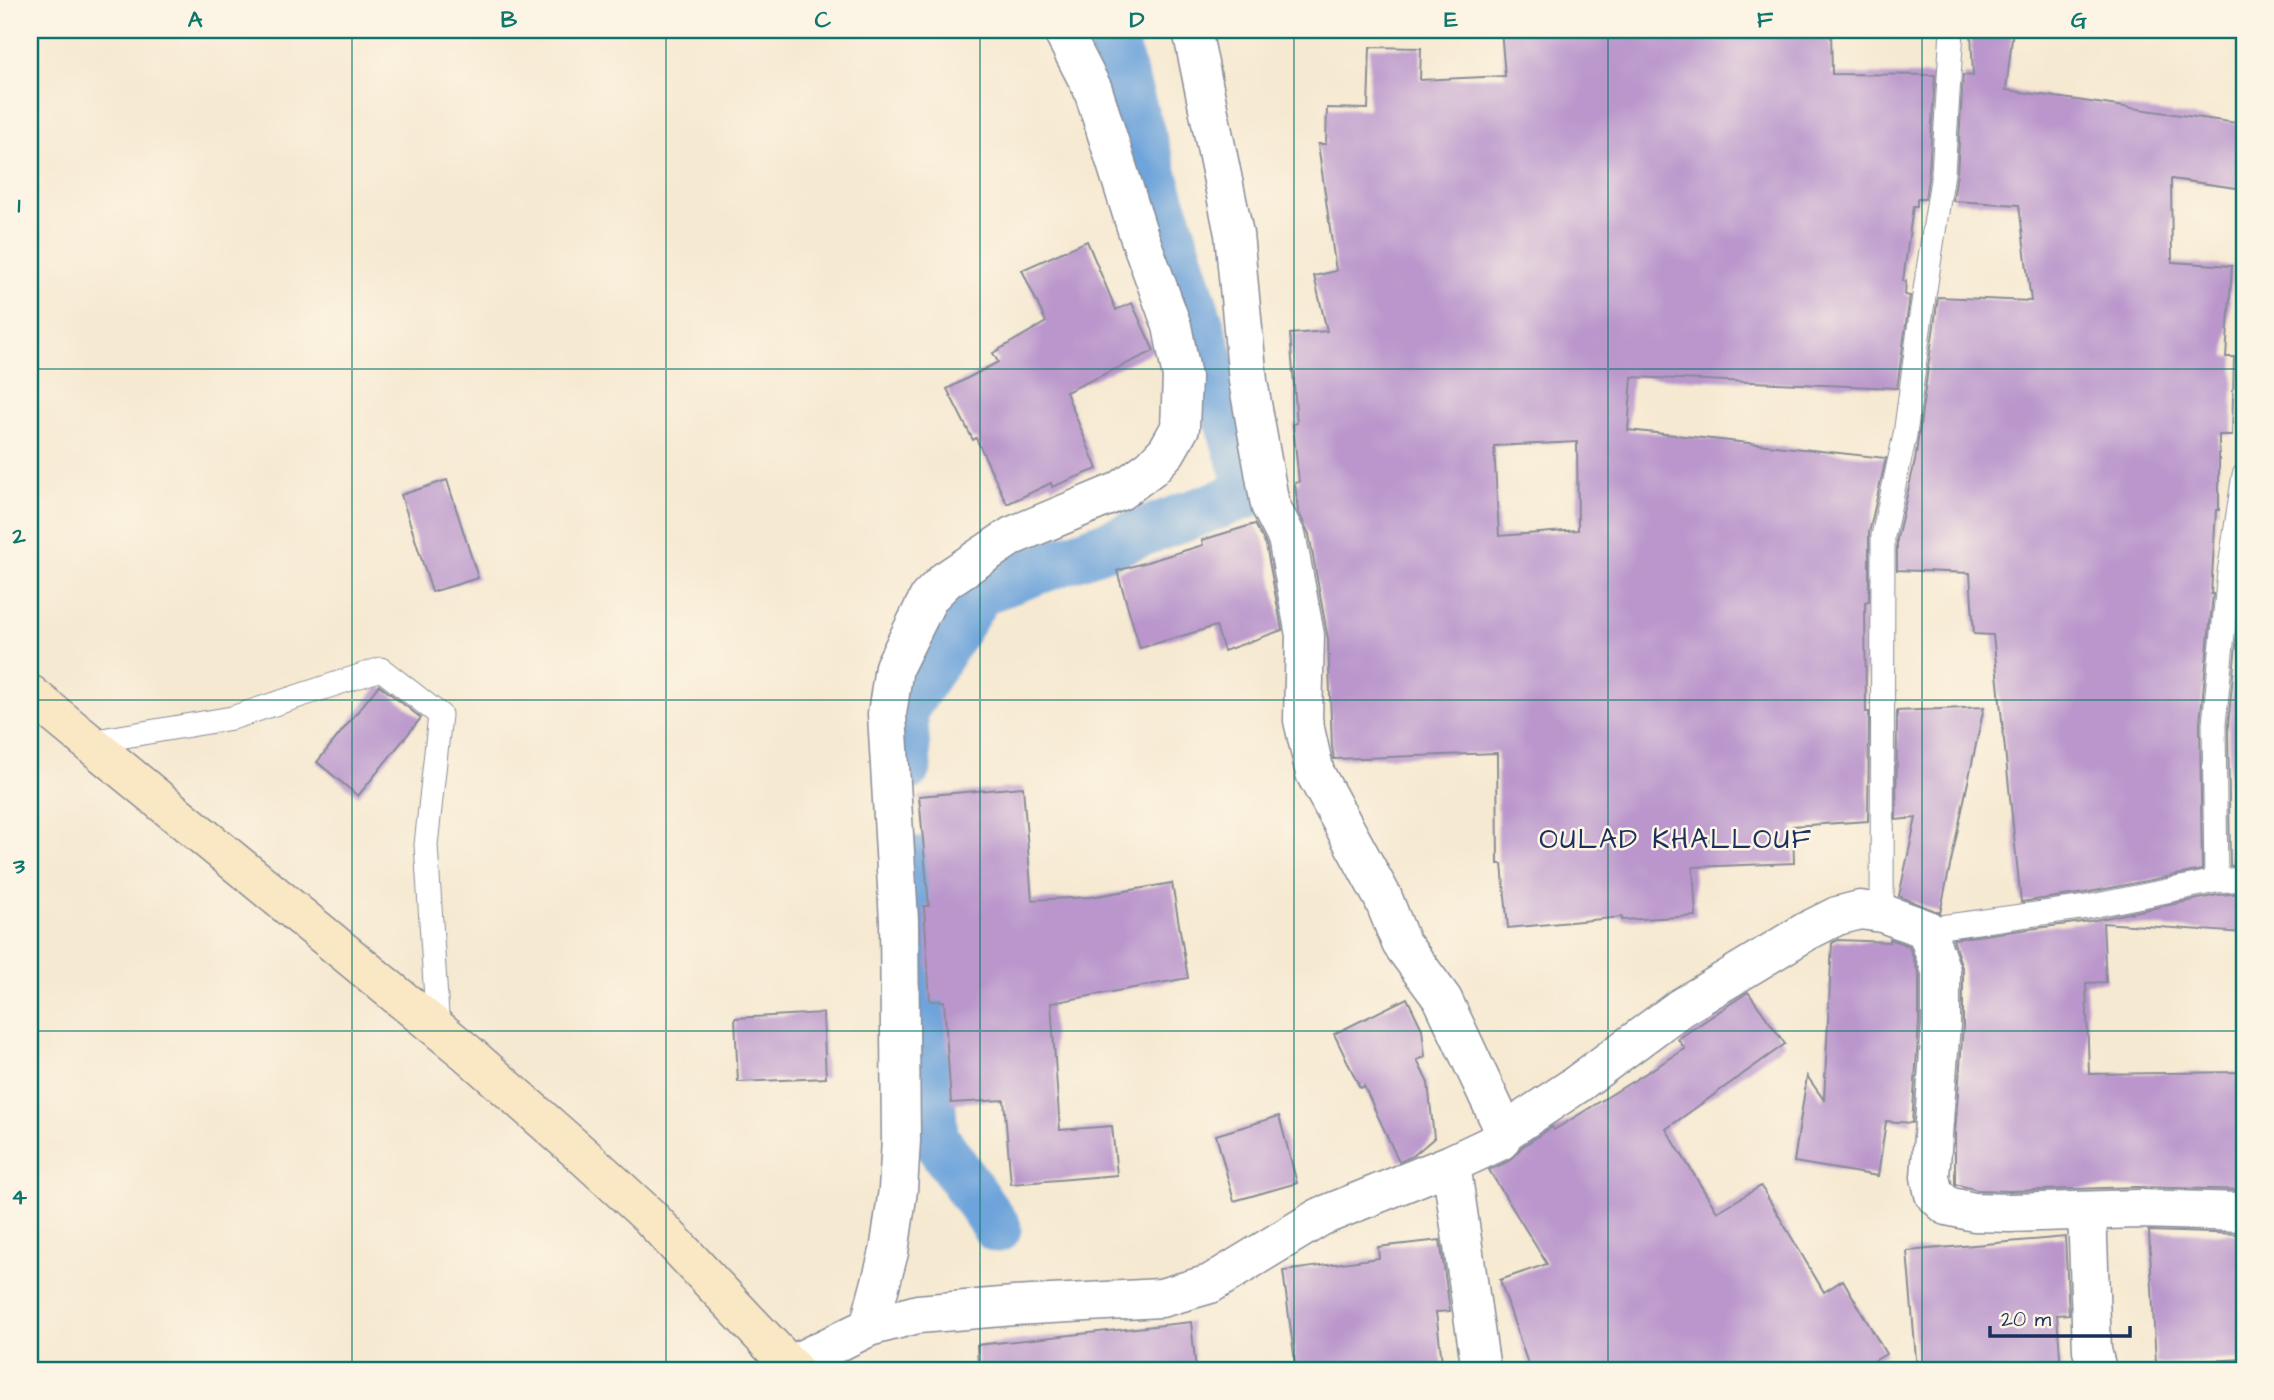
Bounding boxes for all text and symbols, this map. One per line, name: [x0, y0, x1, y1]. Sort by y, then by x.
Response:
text: A: [188, 4, 203, 36]
text: B: [501, 4, 518, 36]
text: C: [815, 4, 832, 36]
text: D: [1130, 4, 1145, 36]
text: E: [1444, 4, 1458, 36]
text: F: [1757, 4, 1774, 36]
text: G: [2071, 4, 2087, 36]
text: 1: [18, 189, 21, 221]
text: 2: [11, 520, 26, 552]
district label: OULAD KHALLOUF: [1539, 820, 1813, 859]
text: 3: [12, 850, 25, 882]
text: 4: [11, 1181, 27, 1213]
scale bar: [1990, 1295, 2130, 1339]
text: 20 m: [2001, 1305, 2052, 1334]

